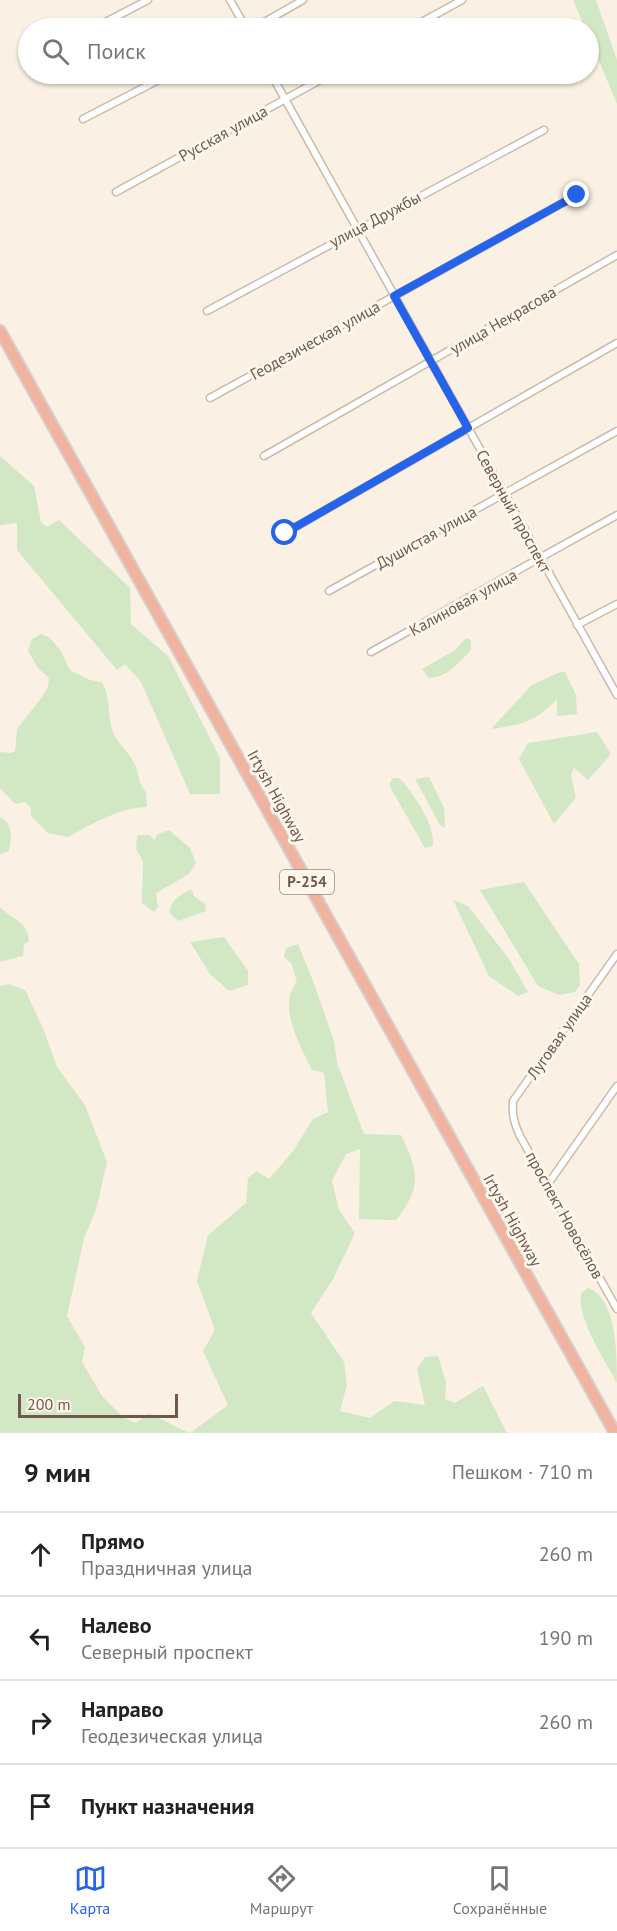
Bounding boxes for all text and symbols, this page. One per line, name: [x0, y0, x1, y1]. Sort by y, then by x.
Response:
search box: [18, 18, 599, 84]
icon: search: [39, 35, 72, 68]
text: Поиск: [87, 37, 146, 65]
street label: Русская улица: [175, 100, 271, 166]
route end: [563, 181, 589, 207]
street label: улица Дружбы: [326, 186, 424, 252]
street label: улица Некрасова: [446, 281, 560, 359]
street label: Геодезическая улица: [247, 296, 383, 384]
street label: Северный проспект: [472, 446, 556, 576]
street label: Душистая улица: [372, 501, 480, 573]
route start: [271, 519, 297, 545]
street label: Калиновая улица: [406, 564, 520, 640]
street label: Irtysh Highway: [243, 746, 311, 846]
road number: Р-254: [280, 870, 334, 894]
street label: Луговая улица: [522, 989, 596, 1084]
street label: проспект Новосёлов: [522, 1148, 608, 1282]
street label: Irtysh Highway: [479, 1170, 547, 1270]
scale bar: [18, 1391, 178, 1418]
text: 200 m: [27, 1394, 70, 1414]
text: 9 мин: [24, 1456, 91, 1489]
text: Пешком · 710 m: [452, 1459, 593, 1485]
text: Прямо: [81, 1527, 144, 1555]
icon: ahead: [24, 1538, 57, 1571]
text: 260 m: [539, 1541, 593, 1567]
text: Праздничная улица: [81, 1555, 253, 1581]
text: Налево: [81, 1611, 152, 1639]
icon: left: [24, 1622, 57, 1655]
text: 190 m: [539, 1625, 593, 1651]
text: Северный проспект: [81, 1639, 253, 1665]
text: Направо: [81, 1695, 164, 1723]
icon: right: [24, 1706, 57, 1739]
text: 260 m: [539, 1709, 593, 1735]
text: Геодезическая улица: [81, 1723, 263, 1749]
icon: arrive: [24, 1790, 57, 1823]
text: Пункт назначения: [81, 1792, 254, 1820]
tab: Карта: [70, 1862, 110, 1918]
tab: Маршрут: [250, 1862, 313, 1918]
tab: Сохранённые: [453, 1862, 547, 1918]

